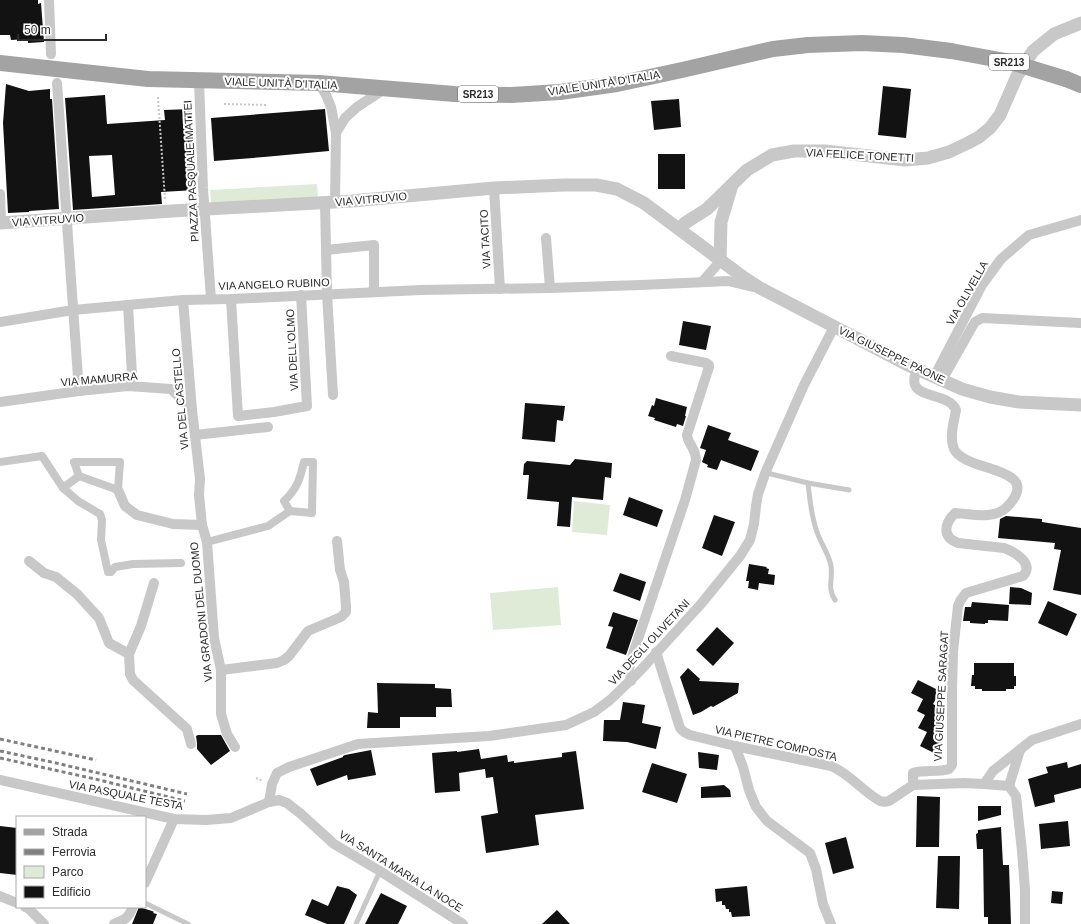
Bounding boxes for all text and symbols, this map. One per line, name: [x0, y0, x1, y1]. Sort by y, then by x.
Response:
scale bar: [18, 16, 106, 42]
text: 50 m: [24, 23, 51, 37]
road number: SR213: [989, 54, 1029, 70]
street label: VIALE UNITÀ D'ITALIA: [547, 68, 661, 98]
street label: VIALE UNITÀ D'ITALIA: [224, 75, 338, 91]
road number: SR213: [458, 86, 498, 102]
street label: PIAZZA PASQUALE MATTEI: [181, 100, 201, 242]
street label: VIA FELICE TONETTI: [806, 146, 914, 164]
street label: VIA VITRUVIO: [335, 190, 408, 208]
street label: VIA TACITO: [477, 209, 493, 269]
street label: VIA VITRUVIO: [12, 211, 85, 229]
street label: VIA OLIVELLA: [944, 258, 991, 327]
street label: VIA ANGELO RUBINO: [218, 276, 330, 292]
street label: VIA DELL'OLMO: [284, 308, 300, 391]
street label: VIA GIUSEPPE PAONE: [837, 324, 947, 386]
street label: VIA DEL CASTELLO: [170, 347, 190, 450]
street label: VIA MAMURRA: [60, 370, 139, 388]
street label: VIA GRADONI DEL DUOMO: [188, 541, 214, 683]
street label: VIA DEGLI OLIVETANI: [606, 597, 692, 687]
street label: VIA GIUSEPPE SARAGAT: [932, 630, 950, 762]
street label: VIA PIETRE COMPOSTA: [714, 723, 839, 763]
street label: VIA PASQUALE TESTA: [68, 778, 185, 812]
legend: [16, 816, 146, 908]
text: Strada: [52, 825, 88, 839]
street label: VIA SANTA MARIA LA NOCE: [337, 828, 465, 914]
text: Ferrovia: [52, 845, 96, 859]
text: Parco: [52, 865, 84, 879]
text: Edificio: [52, 885, 91, 899]

